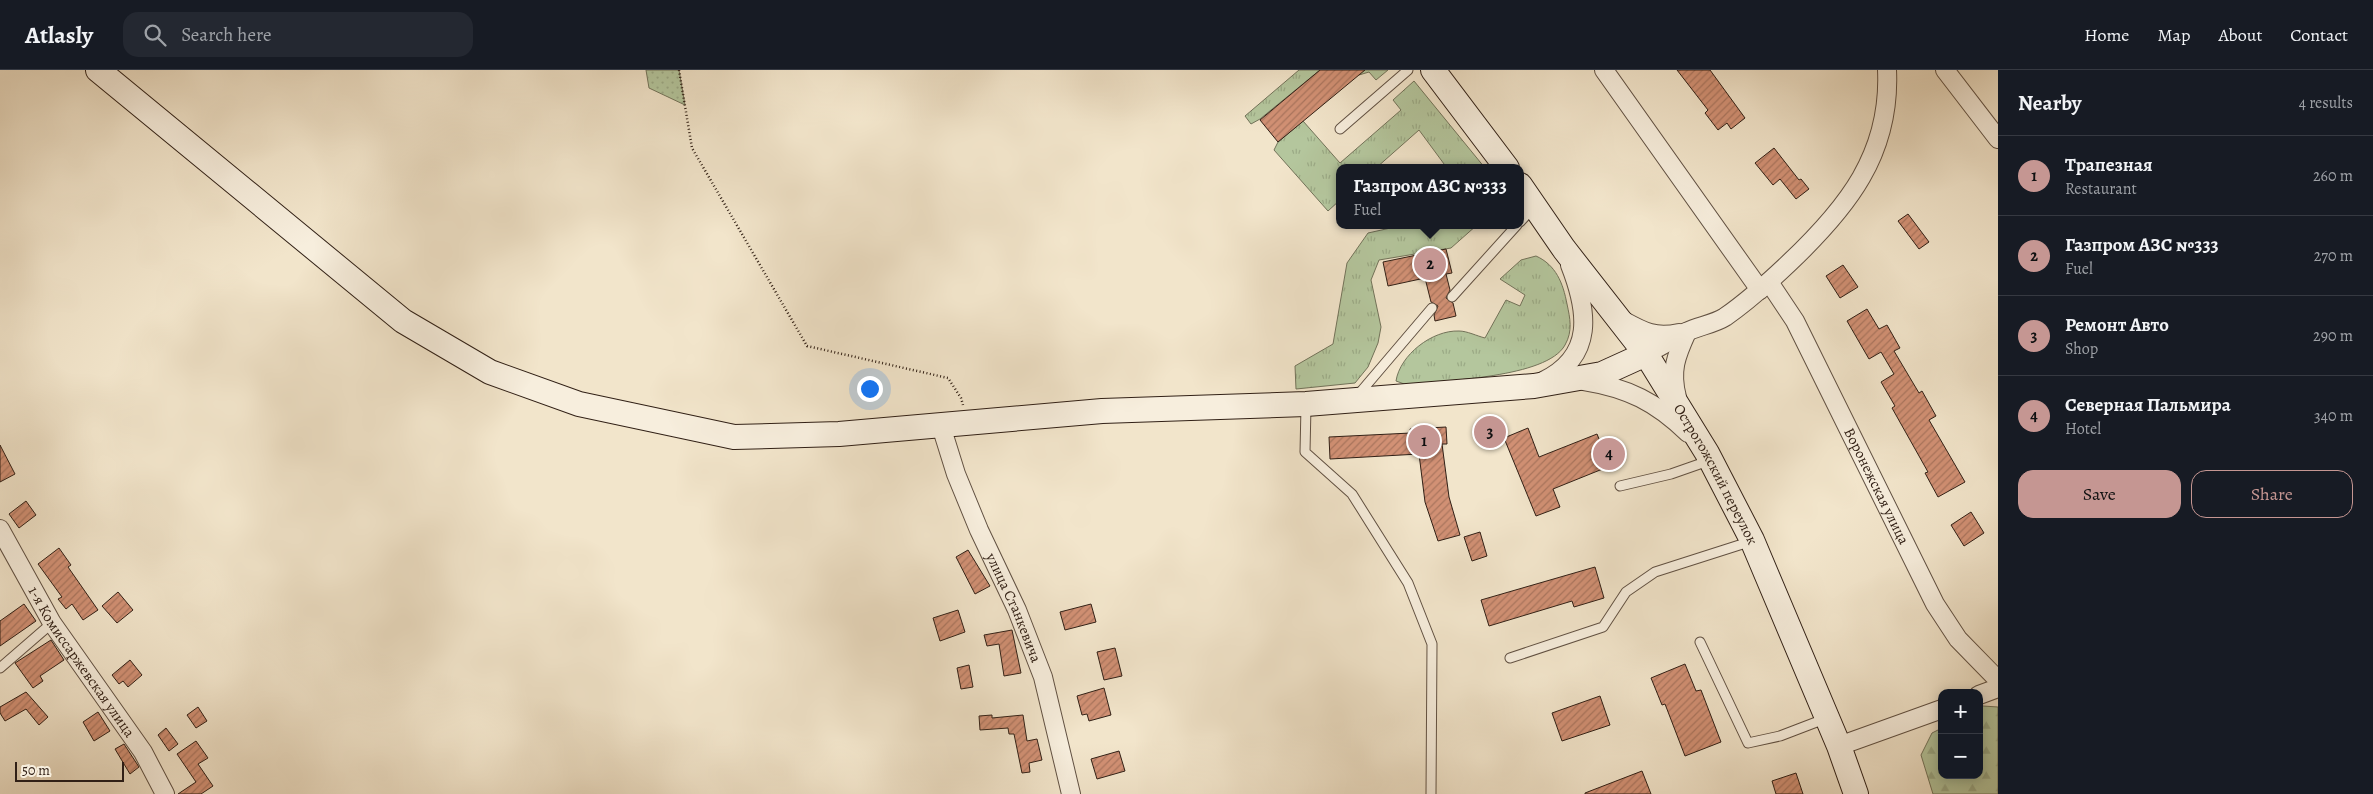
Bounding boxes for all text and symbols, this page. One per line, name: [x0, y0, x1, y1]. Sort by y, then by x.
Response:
search box: [123, 12, 473, 57]
text: Atlasly: [25, 19, 93, 51]
icon: search: [141, 21, 169, 49]
text: Search here: [181, 22, 272, 48]
text: Home: [2084, 23, 2129, 47]
text: Map: [2157, 23, 2190, 47]
text: About: [2218, 23, 2262, 47]
text: Contact: [2290, 23, 2348, 47]
text: Nearby: [2018, 89, 2081, 117]
text: 4 results: [2299, 92, 2353, 114]
text: Трапезная: [2065, 152, 2153, 178]
popup: [1336, 164, 1524, 229]
text: 1: [2031, 165, 2037, 187]
text: 260 m: [2313, 165, 2353, 187]
text: Газпром АЗС №333: [1353, 173, 1507, 199]
text: Restaurant: [2065, 178, 2137, 200]
text: Fuel: [1353, 199, 1381, 221]
text: Газпром АЗС №333: [2065, 232, 2219, 258]
pin: 2: [1414, 245, 1446, 283]
text: 2: [2030, 245, 2038, 267]
text: 270 m: [2314, 245, 2353, 267]
text: Fuel: [2065, 258, 2093, 280]
text: Ремонт Авто: [2065, 312, 2169, 338]
text: 3: [2031, 325, 2037, 347]
text: 290 m: [2313, 325, 2353, 347]
text: Shop: [2065, 338, 2098, 360]
your location: [857, 376, 883, 402]
text: Северная Пальмира: [2065, 392, 2231, 418]
street label: Острогожский переулок: [1669, 400, 1763, 548]
text: 4: [2030, 405, 2038, 427]
text: 340 m: [2314, 405, 2353, 427]
pin: 3: [1474, 413, 1506, 451]
text: Hotel: [2065, 418, 2101, 440]
pin: 1: [1408, 422, 1440, 460]
street label: Воронежская улица: [1839, 424, 1914, 548]
pin: 4: [1593, 435, 1625, 473]
button: Save: [2018, 470, 2181, 518]
button: Share: [2191, 470, 2353, 518]
street label: улица Станкевича: [981, 549, 1046, 665]
street label: 1-я Комиссаржевская улица: [24, 583, 140, 741]
map controls: [1938, 689, 1983, 779]
button: +: [1938, 689, 1983, 734]
button: −: [1938, 734, 1983, 779]
scale bar: [15, 759, 124, 782]
text: 50 m: [22, 761, 50, 780]

